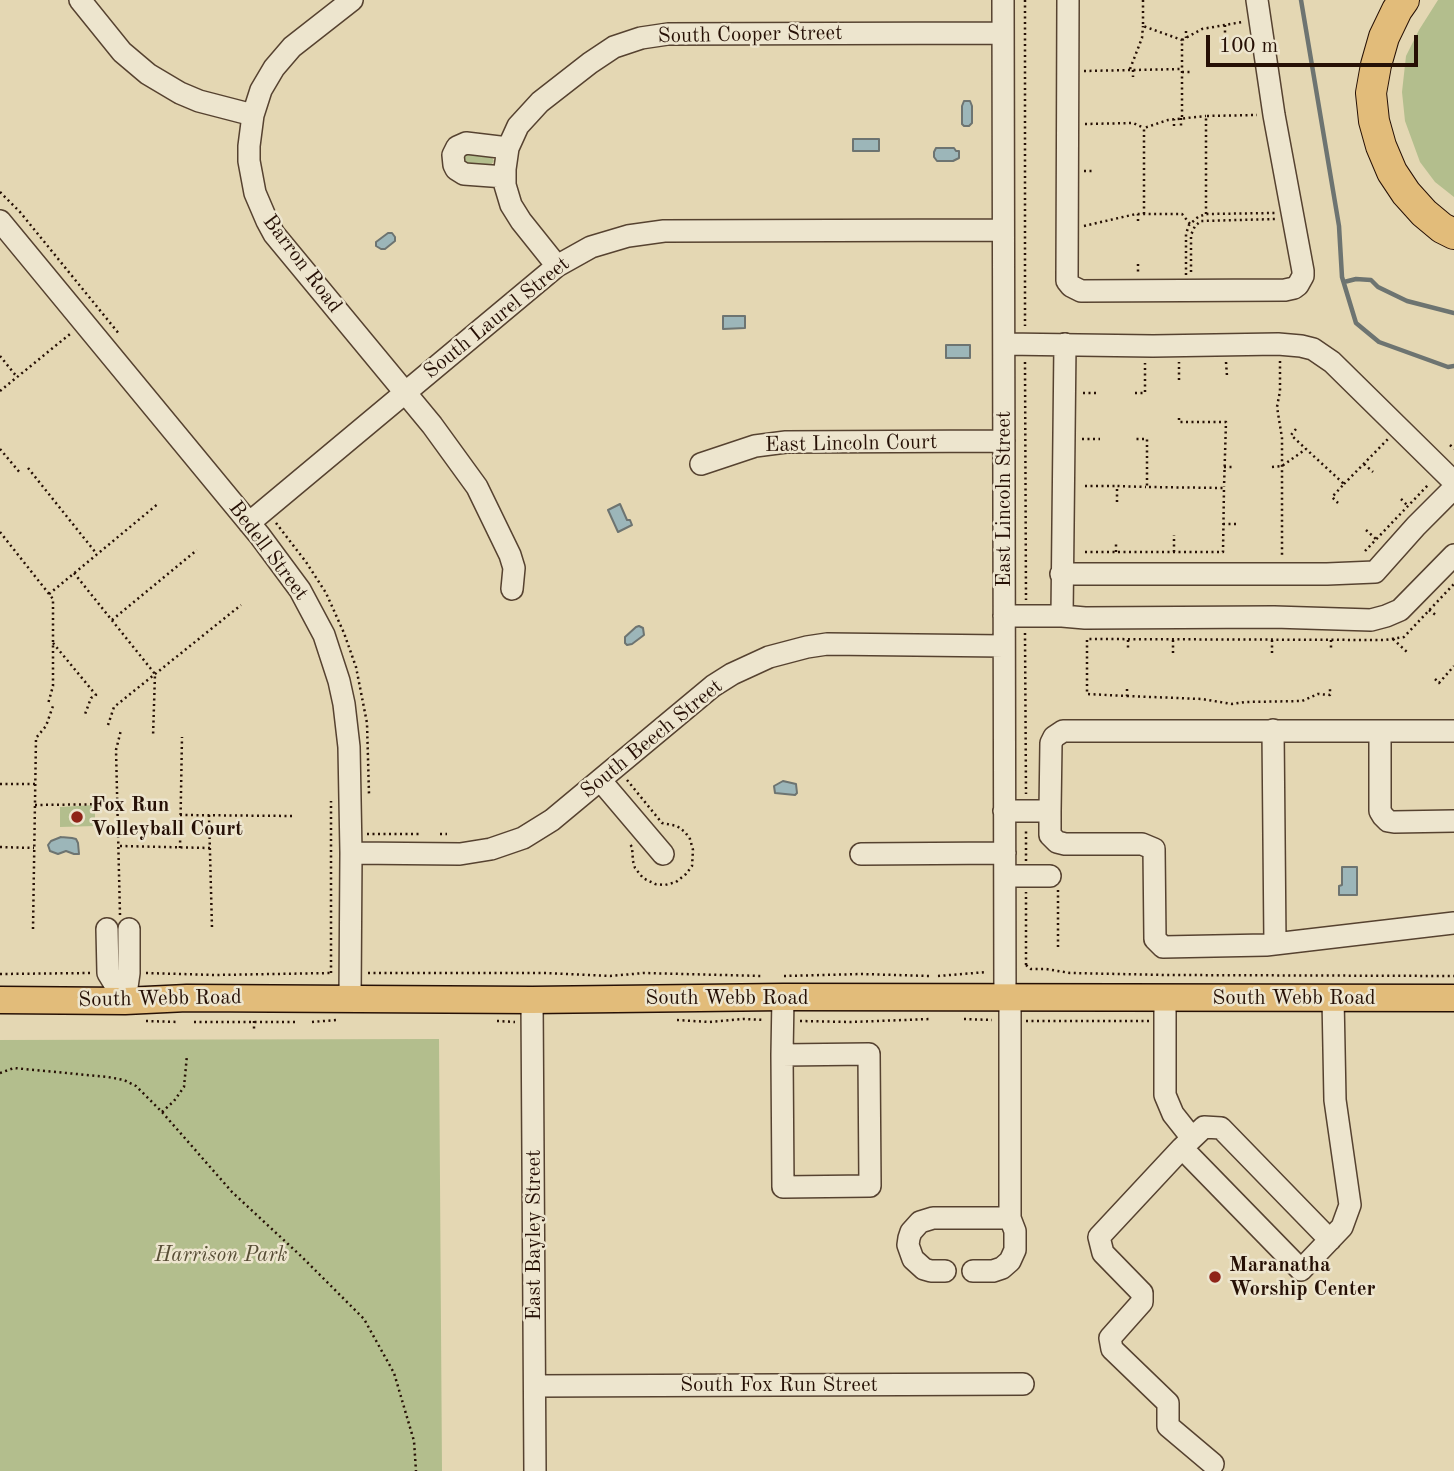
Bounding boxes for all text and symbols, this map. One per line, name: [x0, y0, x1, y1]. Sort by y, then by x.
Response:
street label: South Cooper Street: [657, 21, 843, 49]
scale bar: [1209, 21, 1421, 65]
text: 100 m: [1219, 36, 1278, 57]
street label: Barron Road: [257, 210, 347, 318]
street label: South Laurel Street: [419, 251, 575, 385]
street label: East Lincoln Street: [991, 411, 1017, 587]
street label: East Lincoln Court: [765, 430, 937, 458]
street label: Bedell Street: [223, 496, 313, 606]
street label: South Beech Street: [576, 674, 728, 804]
place label: Fox Run Volleyball Court: [91, 792, 243, 842]
marker: Fox Run Volleyball Court: [69, 809, 85, 825]
street label: South Webb Road: [78, 985, 242, 1013]
street label: South Webb Road: [645, 985, 809, 1011]
street label: South Webb Road: [1212, 985, 1376, 1011]
street label: East Bayley Street: [521, 1150, 547, 1320]
park label: Harrison Park: [155, 1242, 287, 1268]
place label: Maranatha Worship Center: [1229, 1252, 1376, 1302]
marker: Maranatha Worship Center: [1207, 1269, 1223, 1285]
street label: South Fox Run Street: [680, 1372, 878, 1398]

